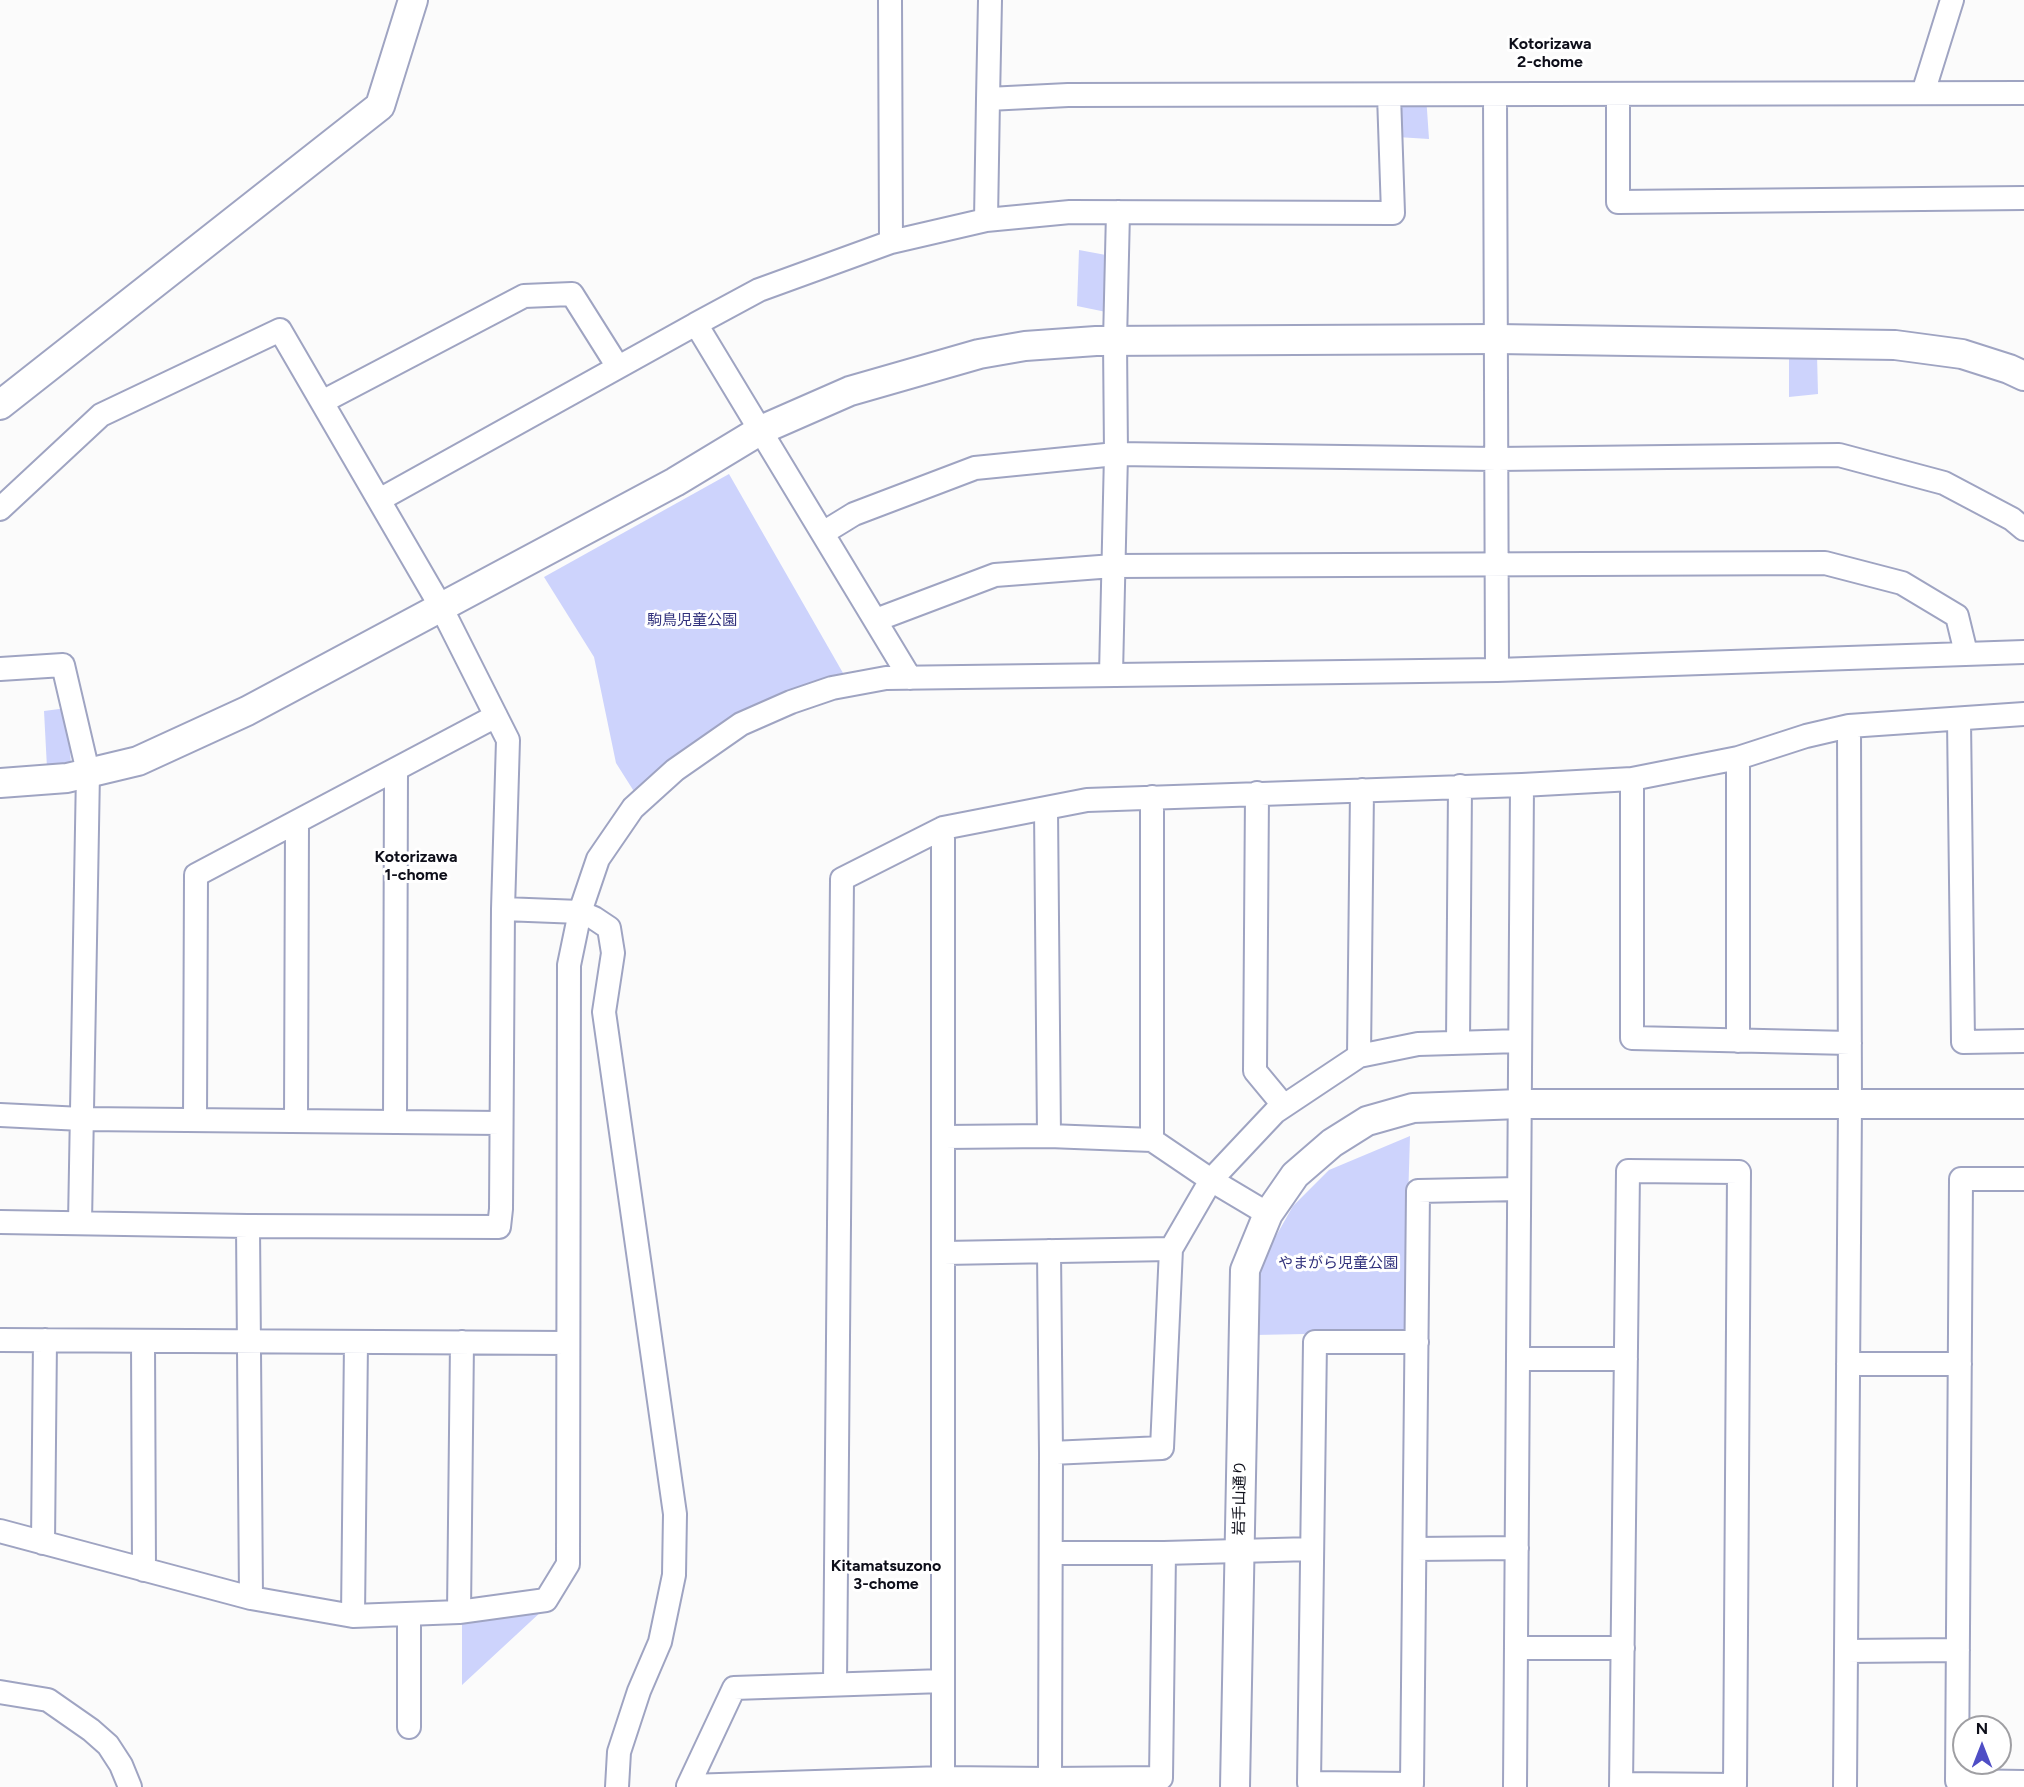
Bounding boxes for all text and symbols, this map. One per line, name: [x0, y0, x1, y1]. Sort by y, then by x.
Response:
district label: Kotorizawa 2-chome: [1509, 34, 1591, 72]
park label: 駒鳥児童公園: [647, 612, 737, 630]
district label: Kotorizawa 1-chome: [375, 847, 457, 885]
park label: やまがら児童公園: [1278, 1255, 1398, 1273]
street label: 岩手山通り: [1230, 1460, 1250, 1536]
district label: Kitamatsuzono 3-chome: [831, 1556, 941, 1594]
north arrow: [1952, 1715, 2012, 1775]
text: N: [1976, 1719, 1988, 1738]

